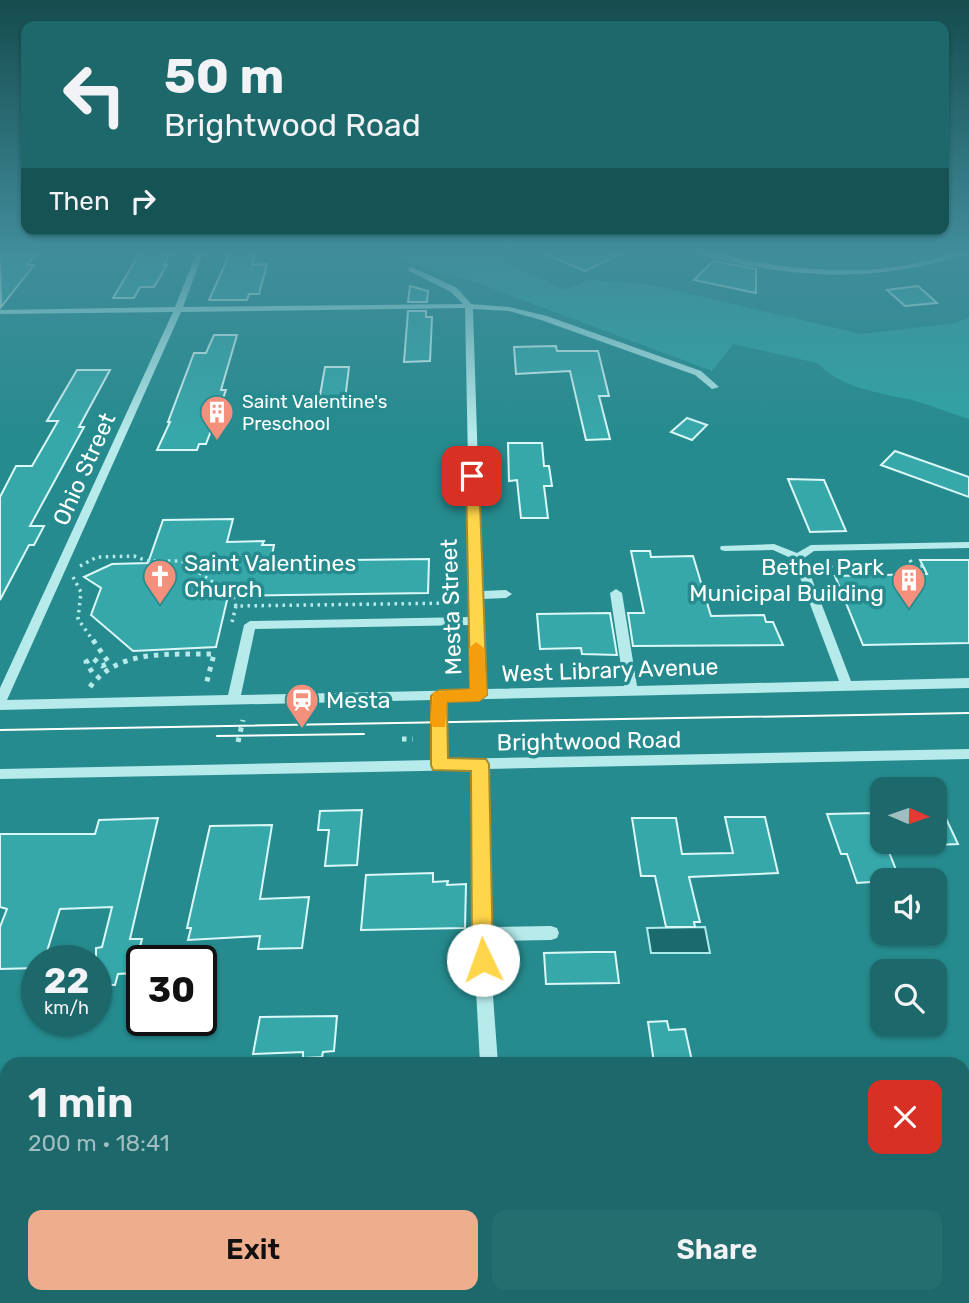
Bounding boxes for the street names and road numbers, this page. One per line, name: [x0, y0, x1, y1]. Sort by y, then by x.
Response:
street label: Ohio Street: [47, 408, 121, 530]
street label: Mesta Street: [435, 538, 467, 676]
street label: West Library Avenue: [501, 652, 719, 688]
street label: Brightwood Road: [496, 725, 682, 757]

